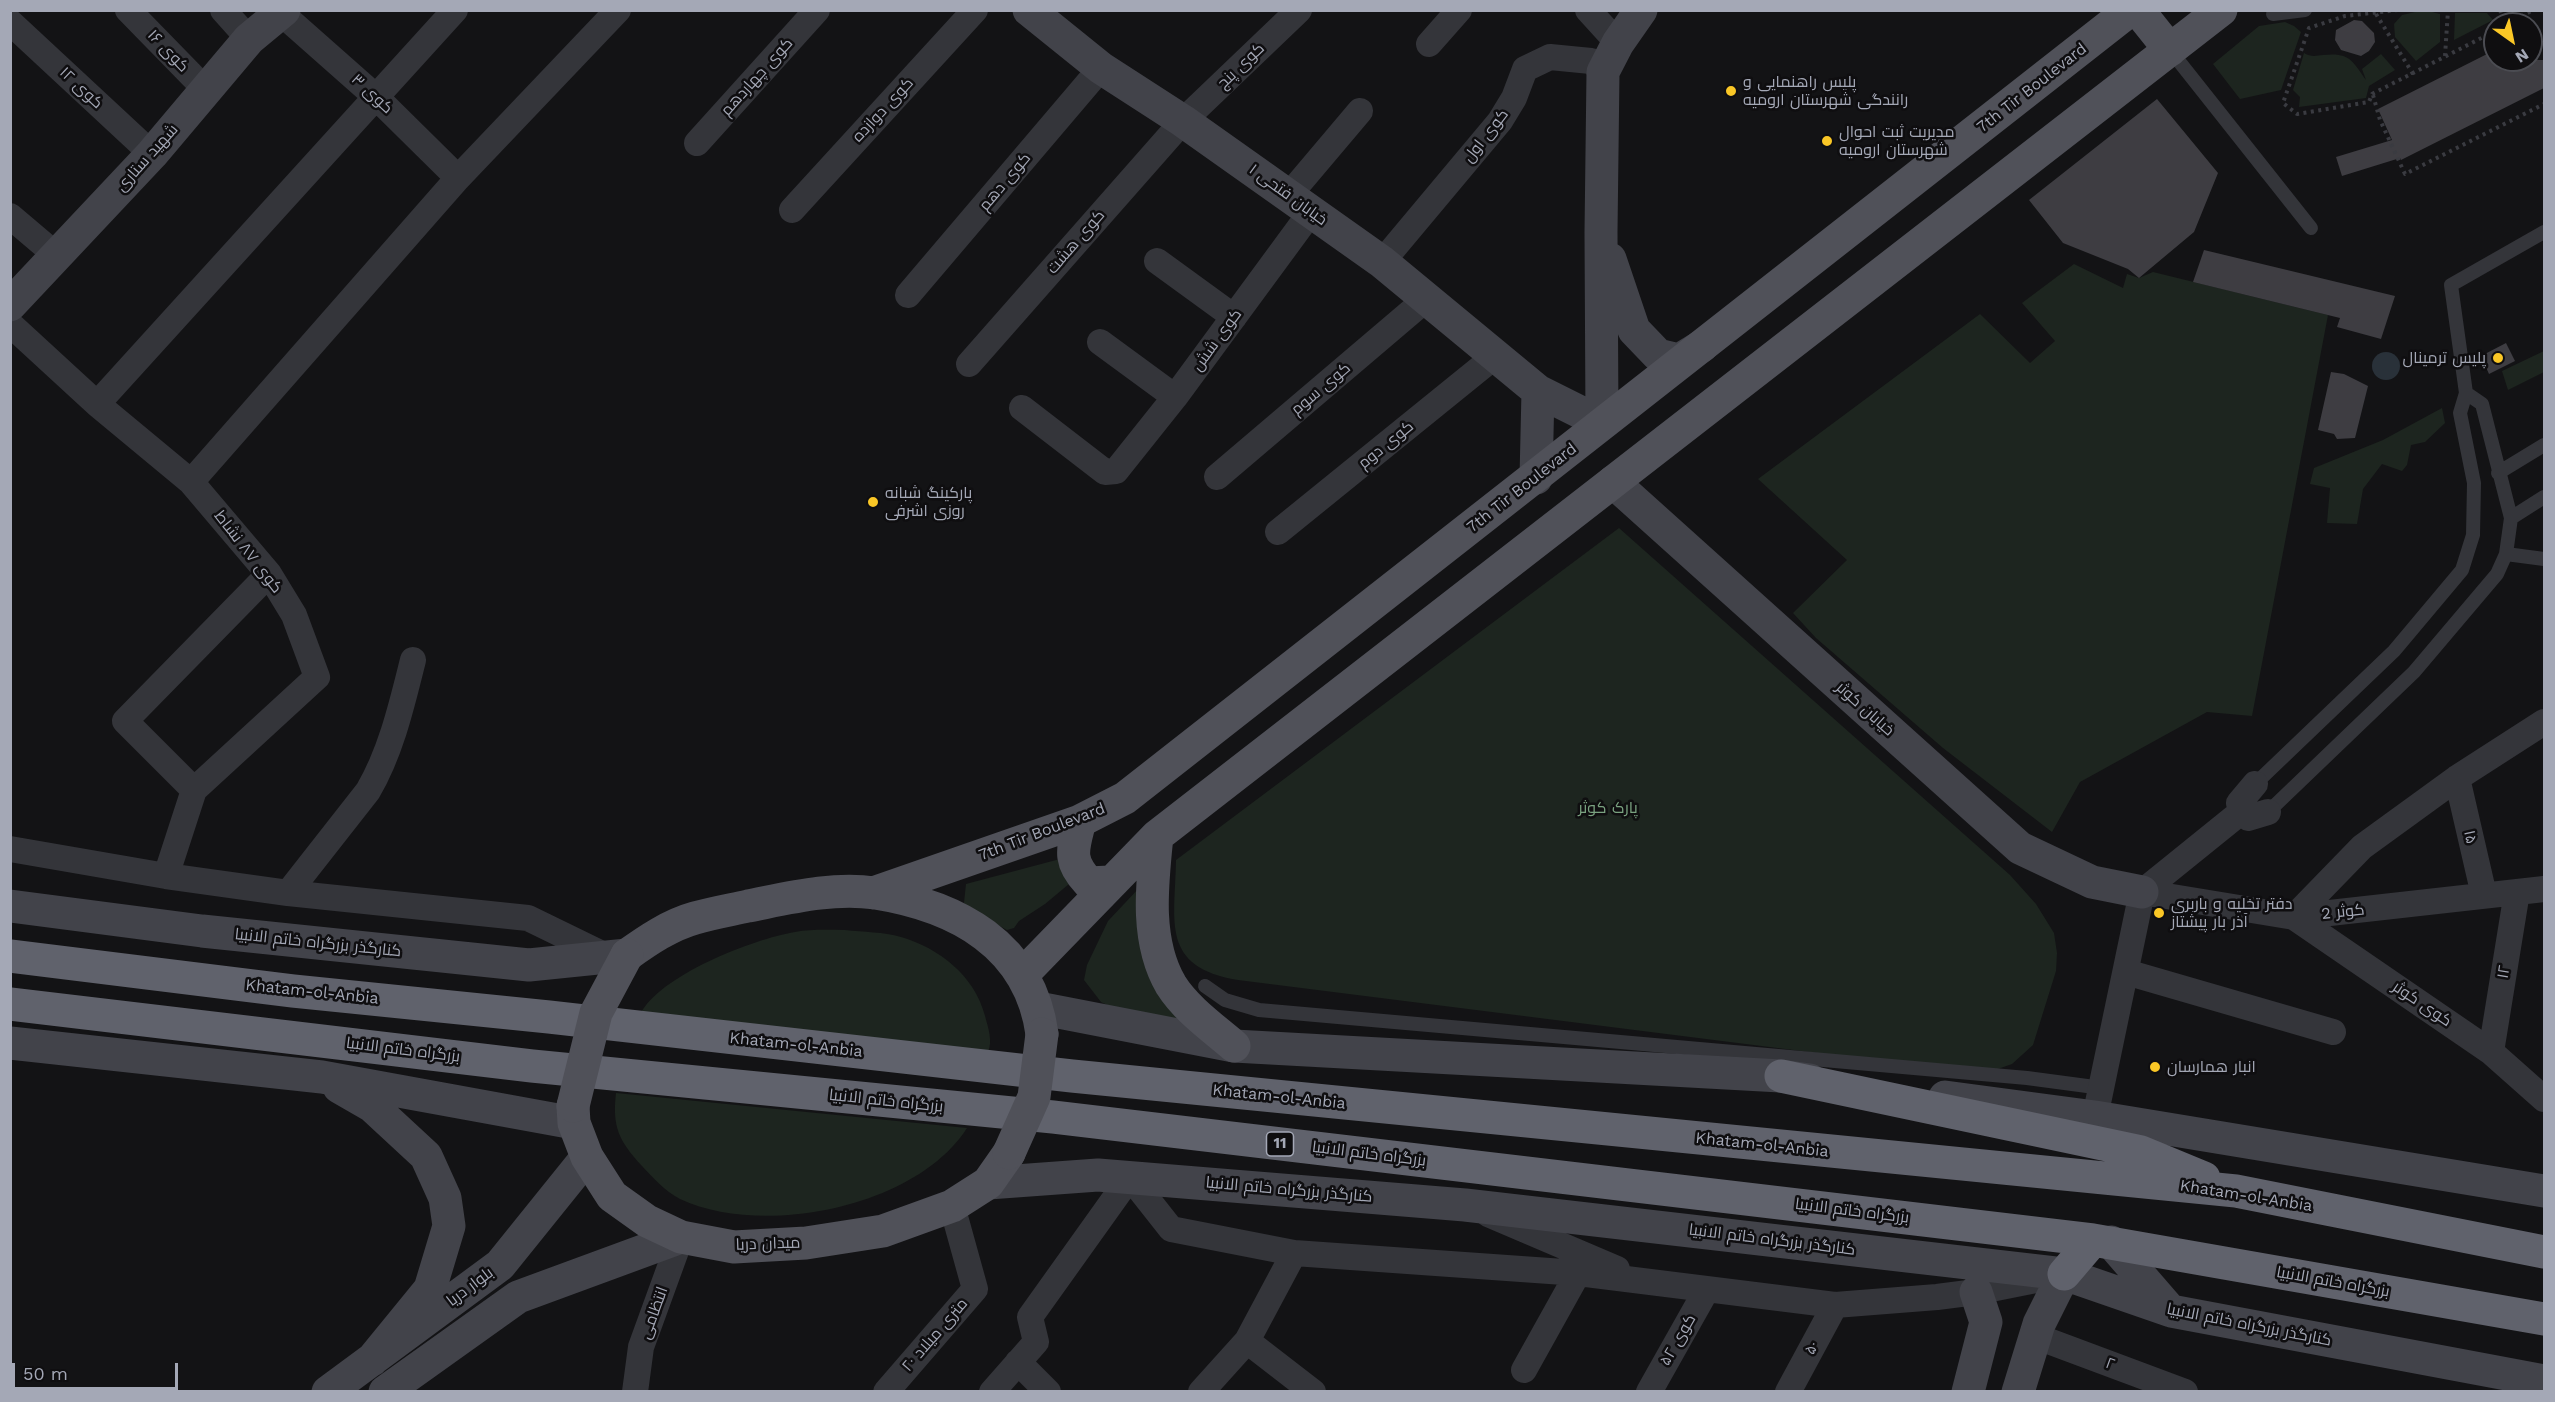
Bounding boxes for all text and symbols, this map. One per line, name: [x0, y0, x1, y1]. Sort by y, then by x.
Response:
north arrow: [2483, 12, 2543, 72]
street label: کوی ۱۶: [143, 26, 193, 76]
street label: کوی چهاردهم: [717, 34, 797, 120]
street label: کوی پنج: [1213, 39, 1269, 93]
street label: 7th Tir Boulevard: [1973, 39, 2091, 137]
text: N: [2512, 45, 2532, 67]
street label: کوی ۱۲: [55, 63, 107, 113]
street label: کوی ۳: [347, 70, 397, 118]
place label: پلیس راهنمایی و رانندگی شهرستان ارومیه: [1743, 72, 1908, 110]
street label: کوی دوازده: [848, 74, 918, 146]
marker: پلیس راهنمایی و رانندگی شهرستان ارومیه: [1724, 84, 1738, 98]
street label: کوی اول: [1459, 105, 1513, 167]
street label: شهید ستاری: [112, 120, 182, 196]
place label: مدیریت ثبت احوال شهرستان ارومیه: [1839, 122, 1955, 160]
marker: مدیریت ثبت احوال شهرستان ارومیه: [1820, 134, 1834, 148]
street label: کوی دهم: [975, 149, 1035, 215]
street label: خیابان فتحی ۱: [1245, 160, 1331, 230]
street label: کوی هشت: [1043, 206, 1109, 278]
street label: کوی شش: [1188, 305, 1246, 375]
place label: پلیس ترمینال: [2403, 348, 2486, 368]
marker: پلیس ترمینال: [2491, 351, 2505, 365]
street label: کوی سوم: [1287, 359, 1355, 419]
street label: کوی دوم: [1355, 417, 1417, 473]
street label: 7th Tir Boulevard: [1463, 439, 1581, 537]
place label: پارکینگ شبانه روزی اشرفی: [885, 483, 972, 521]
marker: پارکینگ شبانه روزی اشرفی: [866, 495, 880, 509]
street label: کوی ۸۷ نشاط: [210, 507, 286, 597]
street label: خیابان کوثر: [1832, 678, 1898, 740]
park label: پارک کوثر: [1578, 798, 1638, 818]
street label: 7th Tir Boulevard: [976, 799, 1108, 865]
street label: ۱۵: [2459, 828, 2481, 846]
place label: دفتر تخلیه و باربری آذر بار پیشتاز: [2171, 894, 2292, 932]
street label: کوثر 2: [2321, 900, 2365, 924]
marker: دفتر تخلیه و باربری آذر بار پیشتاز: [2152, 906, 2166, 920]
street label: کنارگذر بزرگراه خاتم الانبیا: [234, 925, 402, 961]
street label: ۱۲: [2493, 964, 2515, 980]
street label: Khatam-ol-Anbia: [244, 975, 380, 1009]
street label: کوی کوثر: [2389, 977, 2455, 1031]
street label: Khatam-ol-Anbia: [728, 1028, 864, 1062]
street label: بزرگراه خاتم الانبیا: [345, 1033, 461, 1067]
place label: انبار همارسان: [2167, 1057, 2256, 1077]
marker: انبار همارسان: [2148, 1060, 2162, 1074]
street label: Khatam-ol-Anbia: [1211, 1080, 1347, 1114]
street label: بزرگراه خاتم الانبیا: [828, 1085, 944, 1117]
street label: Khatam-ol-Anbia: [1694, 1128, 1830, 1162]
road number: 11: [1266, 1132, 1294, 1156]
street label: بزرگراه خاتم الانبیا: [1311, 1137, 1427, 1171]
street label: کنارگذر بزرگراه خاتم الانبیا: [1205, 1173, 1373, 1207]
street label: Khatam-ol-Anbia: [2178, 1176, 2314, 1216]
street label: بزرگراه خاتم الانبیا: [1794, 1194, 1910, 1228]
street label: کنارگذر بزرگراه خاتم الانبیا: [1688, 1220, 1856, 1260]
street label: میدان دریا: [735, 1233, 801, 1255]
street label: بلوار دریا: [443, 1263, 497, 1311]
street label: بزرگراه خاتم الانبیا: [2275, 1263, 2391, 1301]
street label: انتظامی: [636, 1284, 672, 1342]
street label: ۲۰ متری میلاد: [898, 1294, 972, 1376]
street label: کنارگذر بزرگراه خاتم الانبیا: [2165, 1300, 2333, 1350]
street label: کوی ۵۲: [1656, 1311, 1700, 1369]
street label: ۵۰: [1801, 1338, 1823, 1358]
scale bar: [15, 1351, 182, 1389]
street label: ۲: [2103, 1354, 2117, 1374]
text: 50 m: [23, 1363, 68, 1384]

